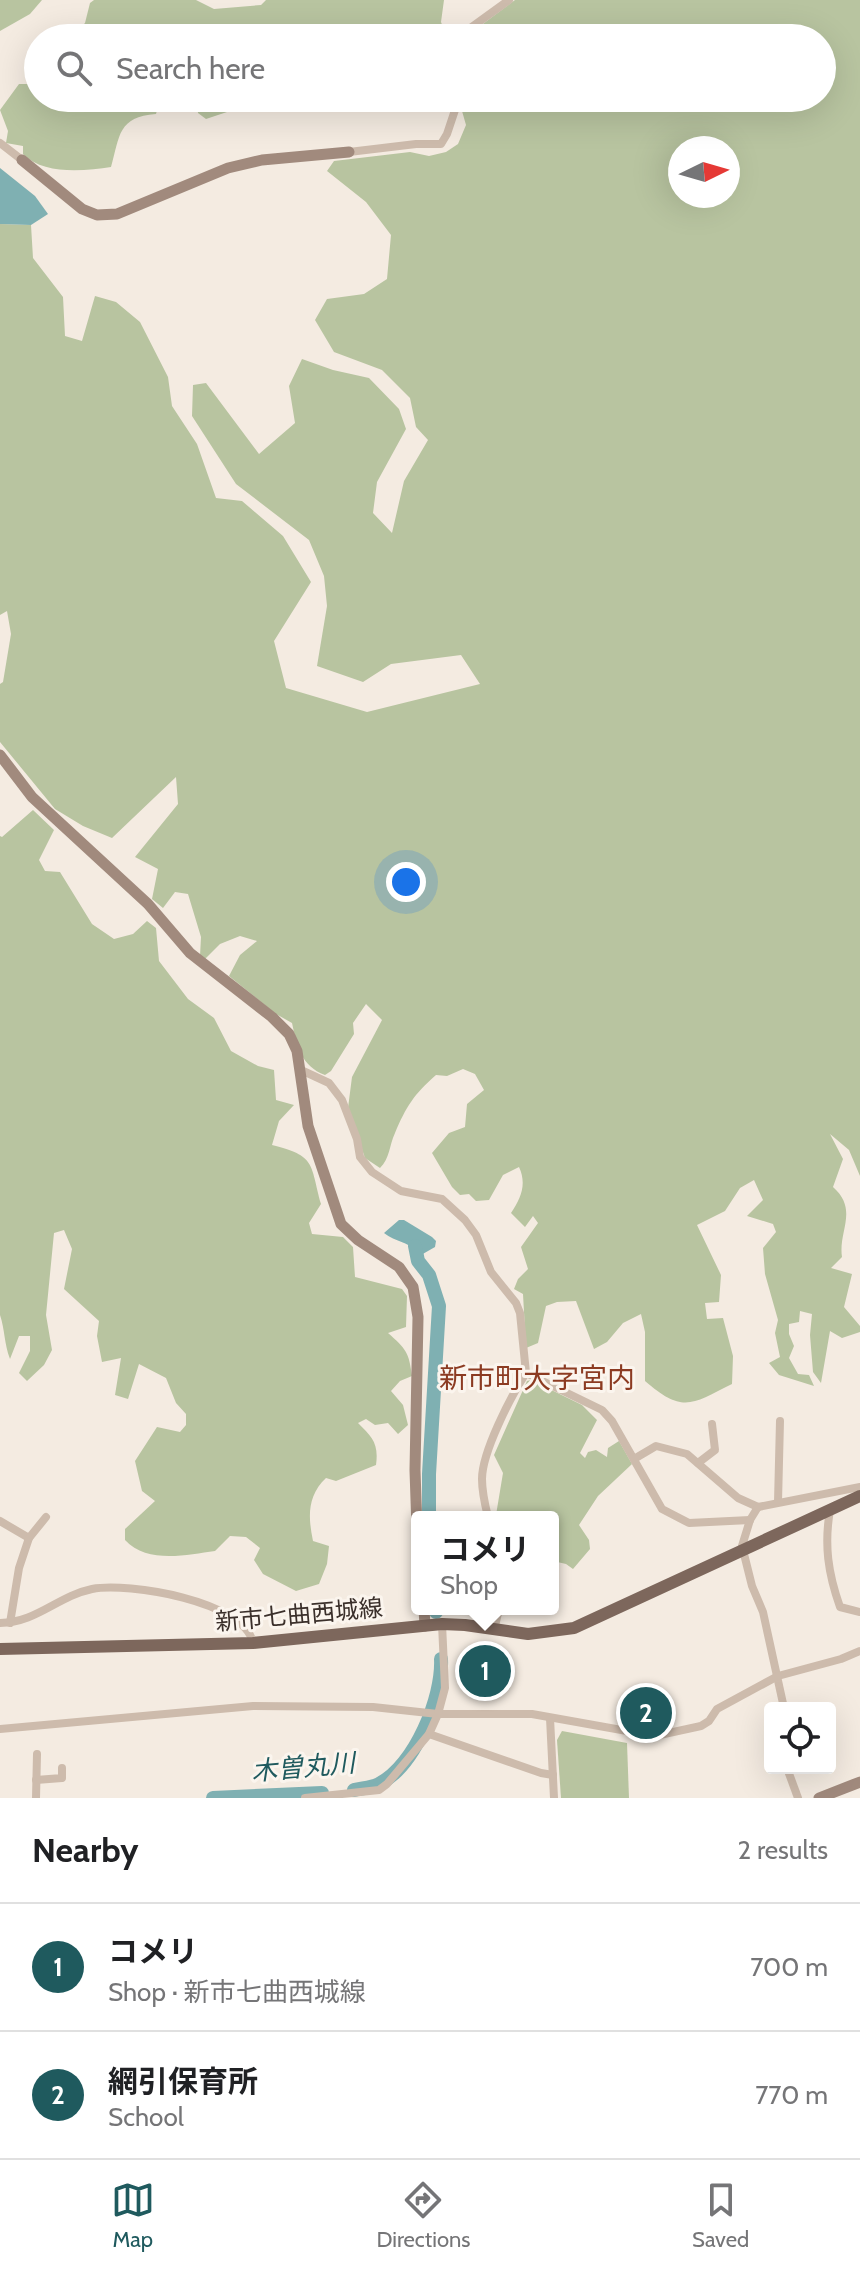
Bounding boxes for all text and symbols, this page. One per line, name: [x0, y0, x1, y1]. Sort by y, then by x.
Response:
search box: [24, 24, 836, 112]
icon: search: [52, 46, 96, 90]
text: Search here: [116, 50, 265, 87]
north arrow: [668, 136, 740, 208]
your location: [386, 862, 426, 902]
district label: 新市町大字宮内: [439, 1361, 635, 1395]
popup: [411, 1511, 559, 1615]
text: コメリ: [440, 1531, 530, 1568]
text: Shop: [440, 1569, 498, 1601]
street label: 新市七曲西城線: [214, 1593, 384, 1636]
pin: 1: [459, 1641, 511, 1701]
pin: 2: [620, 1683, 672, 1743]
map controls: [764, 1702, 836, 1774]
button: locate: [764, 1702, 836, 1774]
water label: 木曽丸川: [250, 1746, 359, 1787]
text: Nearby: [32, 1829, 139, 1871]
text: 2 results: [737, 1834, 828, 1866]
text: コメリ: [108, 1933, 198, 1970]
text: 1: [53, 1951, 63, 1983]
text: 700 m: [750, 1951, 828, 1983]
text: Shop · 新市七曲西城線: [108, 1976, 366, 2008]
text: 網引保育所: [108, 2063, 258, 2100]
text: 2: [51, 2079, 65, 2111]
text: 770 m: [755, 2079, 828, 2111]
text: School: [108, 2101, 184, 2133]
tab: Map: [111, 2178, 155, 2253]
tab: Directions: [376, 2178, 470, 2253]
tab: Saved: [692, 2178, 749, 2253]

